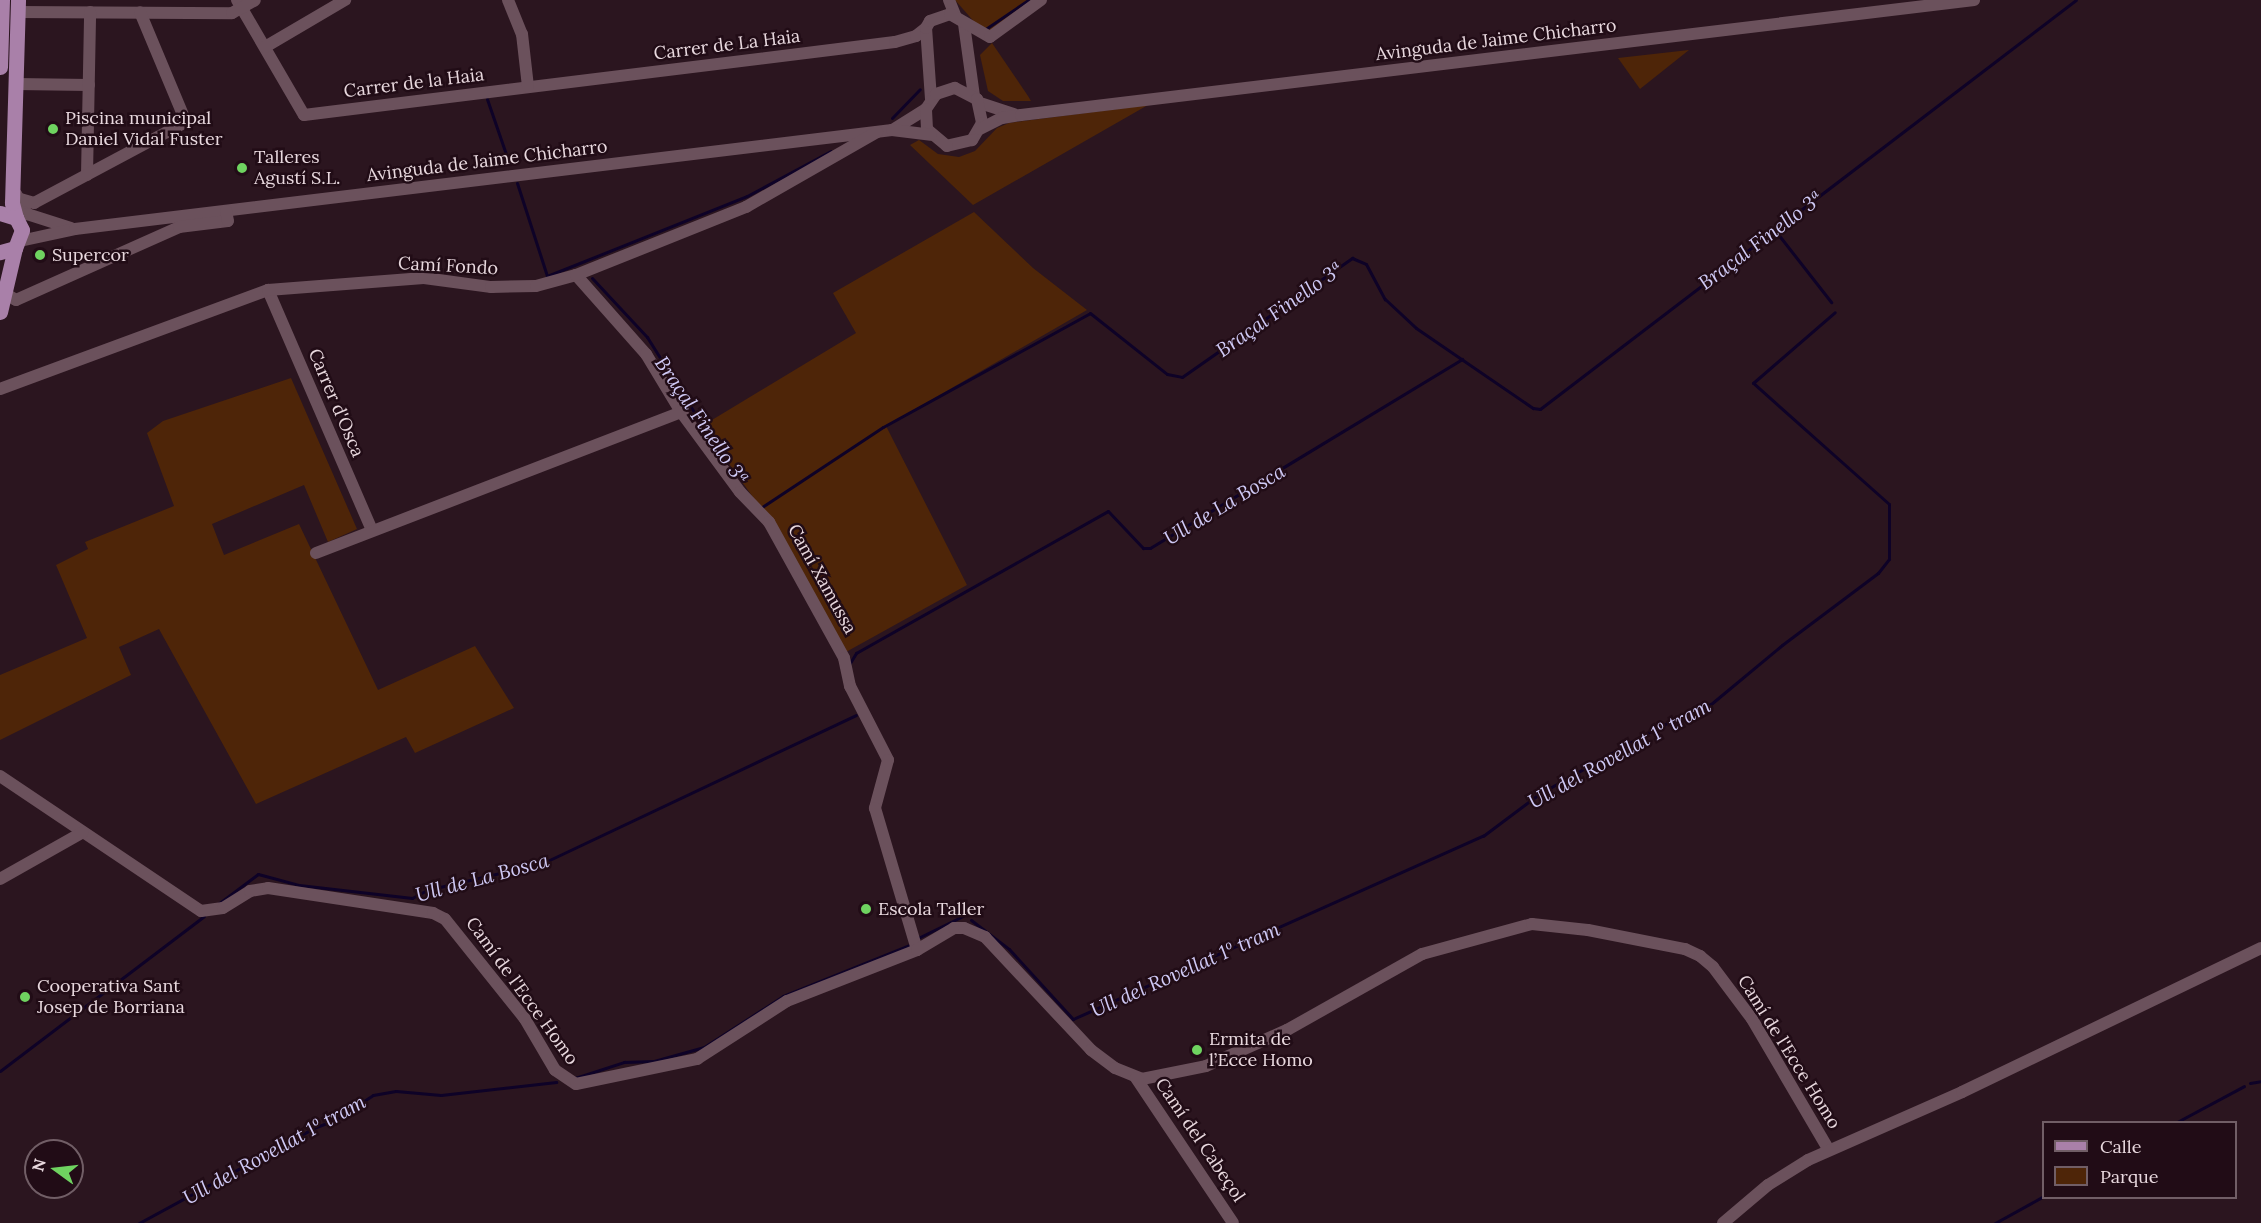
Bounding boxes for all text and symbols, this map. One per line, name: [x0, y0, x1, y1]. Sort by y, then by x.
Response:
street label: Avinguda de Jaime Chicharro: [1375, 15, 1617, 65]
street label: Carrer de La Haia: [653, 25, 801, 65]
street label: Carrer de la Haia: [343, 64, 485, 102]
place label: Piscina municipal Daniel Vidal Fuster: [65, 108, 222, 150]
marker: Piscina municipal Daniel Vidal Fuster: [46, 122, 60, 136]
street label: Avinguda de Jaime Chicharro: [366, 136, 608, 186]
place label: Talleres Agustí S.L.: [254, 147, 341, 190]
marker: Talleres Agustí S.L.: [235, 161, 249, 175]
water label: Braçal Finello 3ª: [1693, 186, 1827, 294]
place label: Supercor: [52, 244, 129, 266]
marker: Supercor: [33, 248, 47, 262]
street label: Camí Fondo: [397, 253, 499, 279]
water label: Braçal Finello 3ª: [1211, 256, 1347, 362]
street label: Carrer d'Osca: [303, 346, 369, 460]
water label: Braçal Finello 3ª: [650, 351, 754, 489]
water label: Ull de La Bosca: [1159, 458, 1289, 550]
street label: Camí Xamussa: [783, 520, 861, 638]
water label: Ull del Rovellat 1º tram: [1524, 693, 1714, 813]
water label: Ull de La Bosca: [413, 848, 551, 906]
place label: Escola Taller: [878, 898, 984, 920]
marker: Escola Taller: [859, 902, 873, 916]
street label: Camí de l'Ecce Homo: [461, 913, 583, 1069]
water label: Ull del Rovellat 1º tram: [1087, 916, 1283, 1022]
street label: Camí de l'Ecce Homo: [1733, 971, 1845, 1133]
place label: Cooperativa Sant Josep de Borriana: [37, 976, 185, 1018]
marker: Cooperativa Sant Josep de Borriana: [18, 990, 32, 1004]
place label: Ermita de l’Ecce Homo: [1209, 1029, 1313, 1072]
marker: Ermita de l’Ecce Homo: [1190, 1043, 1204, 1057]
street label: Camí del Cabeçol: [1151, 1074, 1249, 1206]
water label: Ull del Rovellat 1º tram: [179, 1089, 369, 1209]
legend: [2042, 1121, 2237, 1199]
text: Calle: [2100, 1135, 2141, 1158]
north arrow: [24, 1139, 84, 1199]
text: N: [27, 1156, 50, 1173]
text: Parque: [2100, 1165, 2159, 1188]

